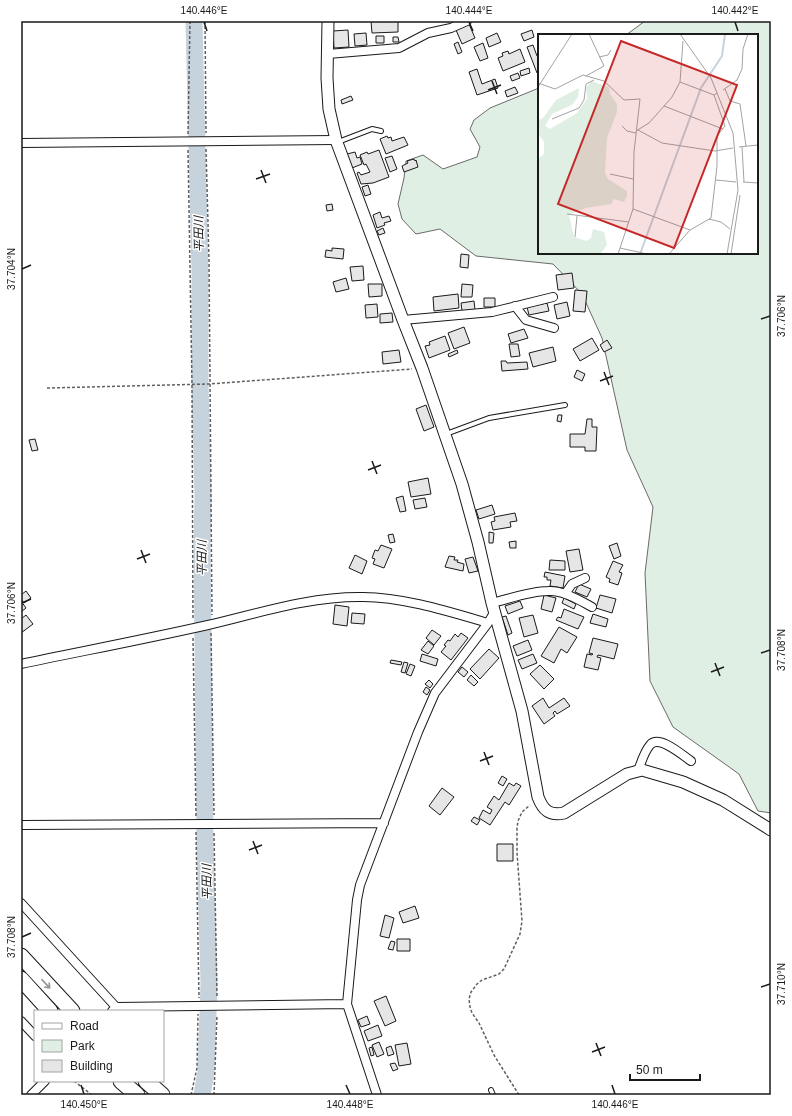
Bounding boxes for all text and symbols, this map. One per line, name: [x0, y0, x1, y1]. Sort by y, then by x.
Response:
text: 140.446°E: [181, 5, 228, 16]
text: 140.444°E: [446, 5, 493, 16]
text: 140.442°E: [712, 5, 759, 16]
inset map: [538, 34, 758, 254]
water label: 平田川: [192, 214, 206, 252]
text: 37.704°N: [6, 248, 17, 290]
text: 37.706°N: [776, 295, 787, 337]
water label: 平田川: [195, 538, 209, 576]
text: 37.706°N: [6, 582, 17, 624]
text: 37.708°N: [776, 629, 787, 671]
water label: 平田川: [200, 862, 214, 900]
text: 37.708°N: [6, 916, 17, 958]
text: 37.710°N: [776, 963, 787, 1005]
one-way arrow: [42, 978, 51, 989]
legend: [34, 1010, 164, 1082]
text: Road: [70, 1019, 99, 1033]
text: Park: [70, 1039, 96, 1053]
scale bar: [630, 1056, 700, 1082]
text: Building: [70, 1059, 113, 1073]
text: 50 m: [636, 1063, 663, 1077]
text: 140.450°E: [61, 1099, 108, 1110]
text: 140.448°E: [327, 1099, 374, 1110]
text: 140.446°E: [592, 1099, 639, 1110]

